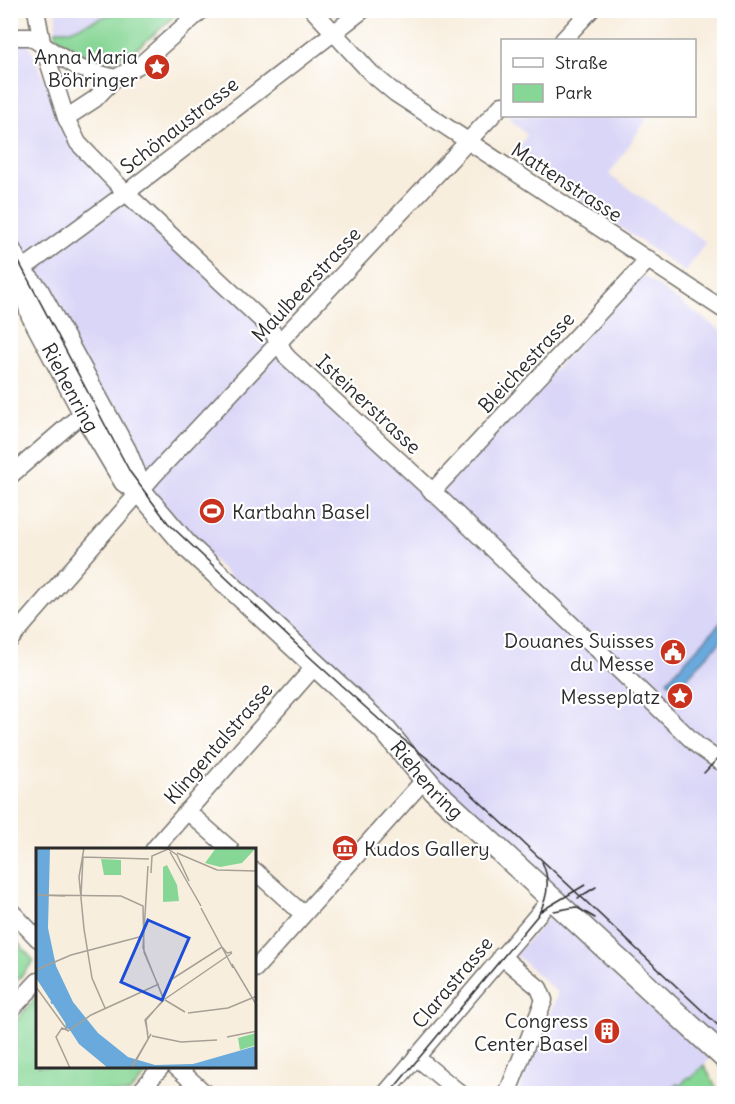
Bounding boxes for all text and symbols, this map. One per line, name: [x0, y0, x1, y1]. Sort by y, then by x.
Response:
legend: [501, 39, 696, 117]
place label: Anna Maria Böhringer: [34, 44, 138, 92]
text: Straße: [555, 51, 608, 74]
place icon: Anna Maria Böhringer: [142, 52, 172, 82]
street label: Schönaustrasse: [115, 71, 243, 179]
text: Park: [555, 81, 592, 104]
street label: Mattenstrasse: [507, 137, 627, 227]
street label: Maulbeerstrasse: [246, 221, 366, 347]
street label: Bleichestrasse: [473, 306, 579, 418]
street label: Riehenring: [37, 338, 105, 436]
street label: Isteinerstrasse: [311, 349, 427, 459]
sports icon: Kartbahn Basel: [197, 496, 227, 526]
place label: Kartbahn Basel: [232, 499, 370, 524]
place label: Douanes Suisses du Messe: [504, 628, 654, 676]
public building icon: Douanes Suisses du Messe: [658, 637, 688, 667]
street label: Klingentalstrasse: [158, 677, 278, 809]
place icon: Messeplatz: [665, 681, 695, 711]
place label: Messeplatz: [561, 684, 660, 709]
street label: Riehenring: [386, 735, 469, 824]
museum icon: Kudos Gallery: [330, 833, 360, 863]
place label: Kudos Gallery: [364, 836, 490, 861]
inset map: [36, 848, 256, 1068]
street label: Clarastrasse: [406, 931, 498, 1033]
place label: Congress Center Basel: [474, 1008, 588, 1056]
building icon: Congress Center Basel: [592, 1016, 622, 1046]

